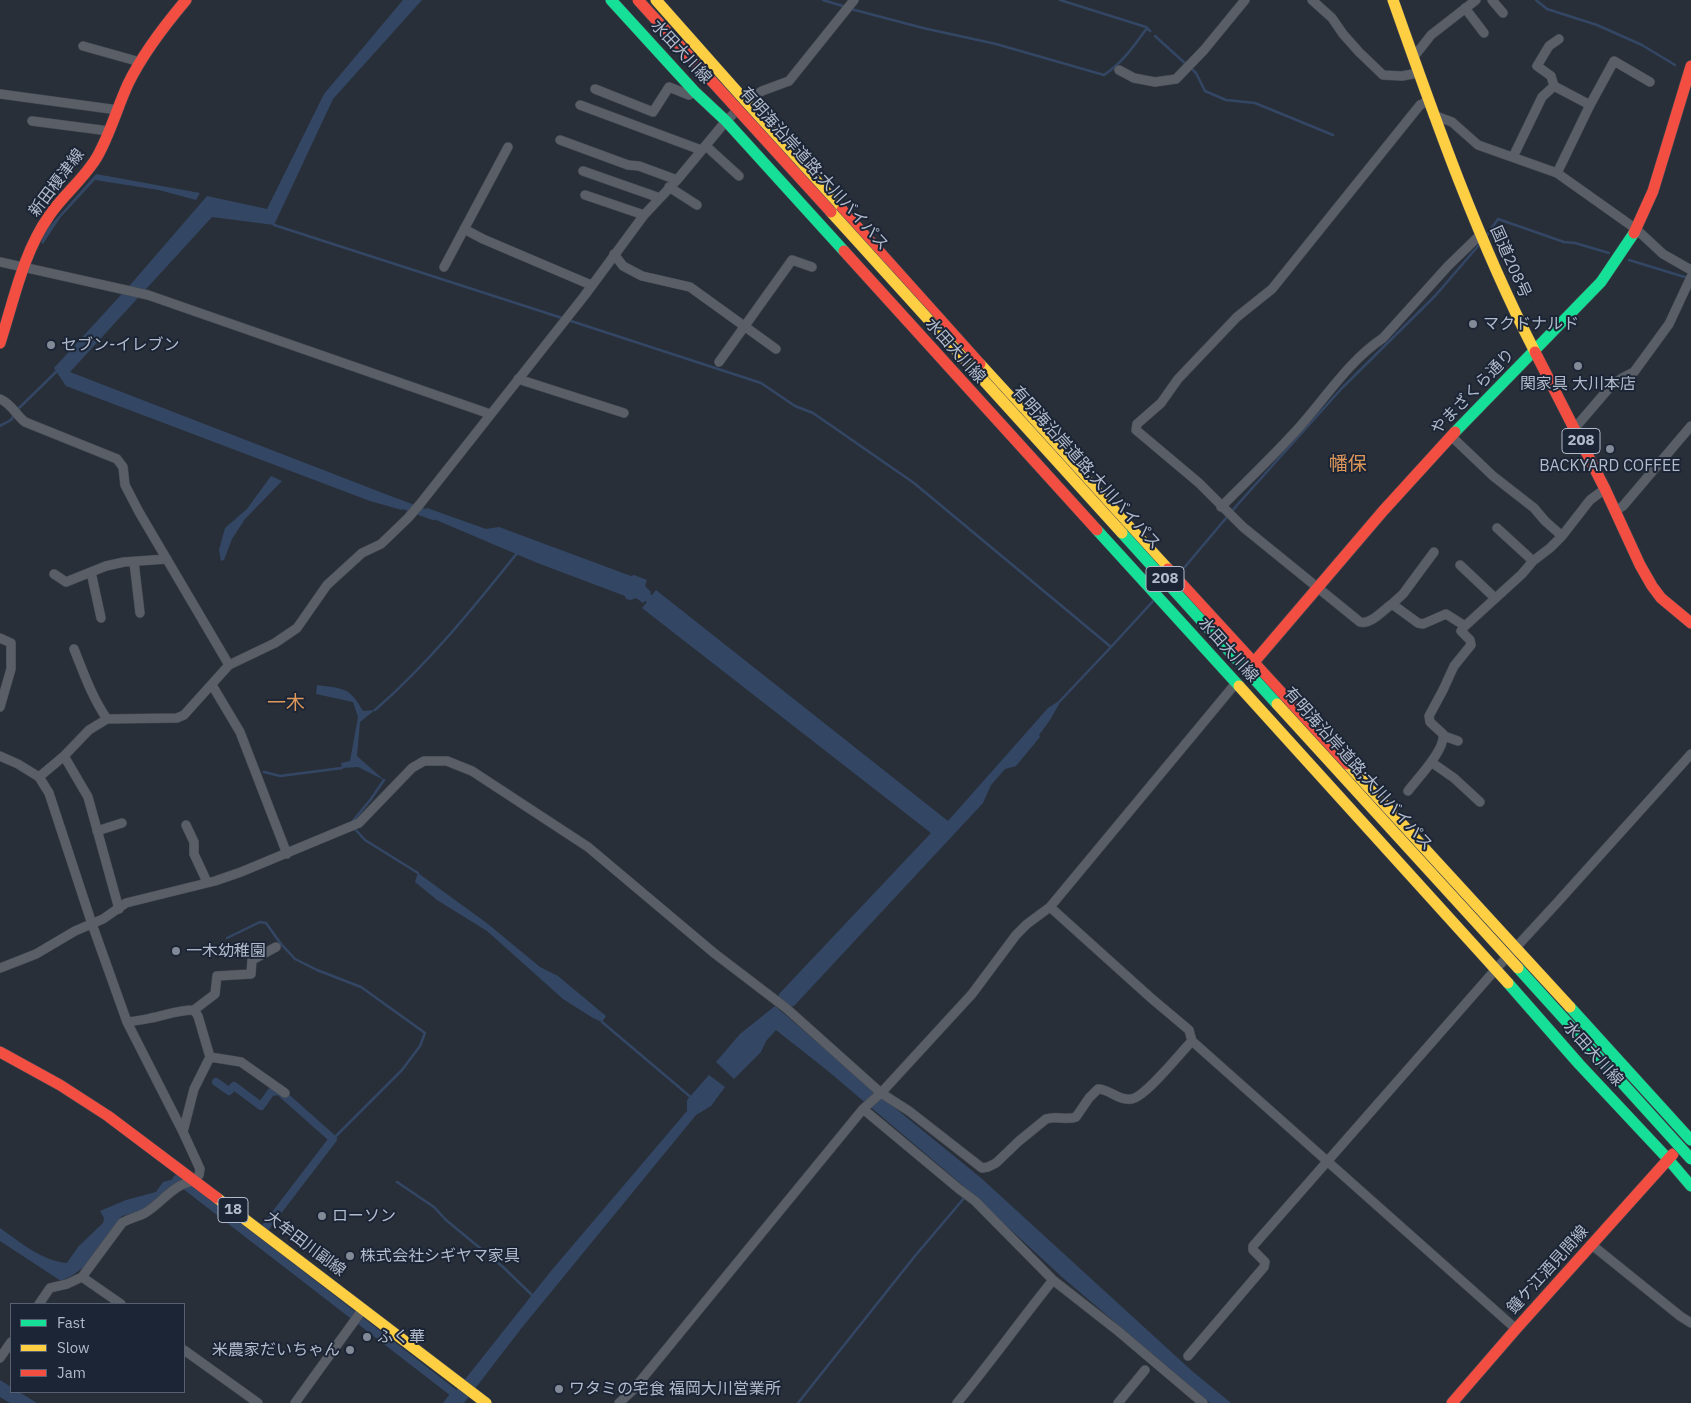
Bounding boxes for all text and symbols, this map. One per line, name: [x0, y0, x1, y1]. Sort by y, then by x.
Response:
street label: 水田大川線: [647, 16, 715, 88]
street label: 有明海沿岸道路;大川バイパス: [736, 84, 892, 254]
street label: 新田榎津線: [25, 145, 89, 221]
street label: 国道208号: [1486, 223, 1534, 301]
place label: マクドナルド: [1483, 314, 1579, 334]
street label: 水田大川線: [921, 315, 989, 387]
marker: マクドナルド: [1467, 318, 1479, 330]
place label: セブン-イレブン: [61, 335, 179, 355]
marker: セブン-イレブン: [45, 339, 57, 351]
street label: やまざくら通り: [1427, 345, 1519, 439]
marker: 関家具 大川本店: [1572, 360, 1584, 372]
place label: 関家具 大川本店: [1520, 374, 1636, 394]
street label: 有明海沿岸道路;大川バイパス: [1008, 383, 1164, 553]
road number: 208: [1562, 428, 1600, 454]
marker: BACKYARD COFFEE: [1604, 443, 1616, 455]
district label: 幡保: [1329, 454, 1367, 476]
place label: BACKYARD COFFEE: [1539, 456, 1681, 476]
road number: 208: [1146, 566, 1184, 592]
street label: 水田大川線: [1194, 614, 1262, 686]
street label: 有明海沿岸道路;大川バイパス: [1280, 684, 1436, 854]
district label: 一木: [267, 693, 305, 715]
place label: 一木幼稚園: [186, 941, 266, 961]
marker: 一木幼稚園: [170, 945, 182, 957]
street label: 水田大川線: [1559, 1018, 1627, 1090]
road number: 18: [218, 1198, 248, 1222]
place label: ローソン: [332, 1206, 396, 1226]
street label: 大牟田川副線: [261, 1207, 349, 1281]
marker: ローソン: [316, 1210, 328, 1222]
street label: 鐘ケ江酒見間線: [1503, 1222, 1593, 1318]
place label: 株式会社シギヤマ家具: [360, 1246, 520, 1266]
marker: 株式会社シギヤマ家具: [344, 1250, 356, 1262]
legend: [10, 1303, 185, 1393]
text: Fast: [57, 1313, 85, 1332]
place label: ふく華: [377, 1327, 425, 1347]
marker: ふく華: [361, 1331, 373, 1343]
text: Slow: [57, 1338, 90, 1357]
place label: 米農家だいちゃん: [212, 1340, 340, 1360]
marker: 米農家だいちゃん: [344, 1344, 356, 1356]
text: Jam: [57, 1363, 86, 1382]
place label: ワタミの宅食 福岡大川営業所: [569, 1379, 781, 1399]
marker: ワタミの宅食 福岡大川営業所: [553, 1383, 565, 1395]

